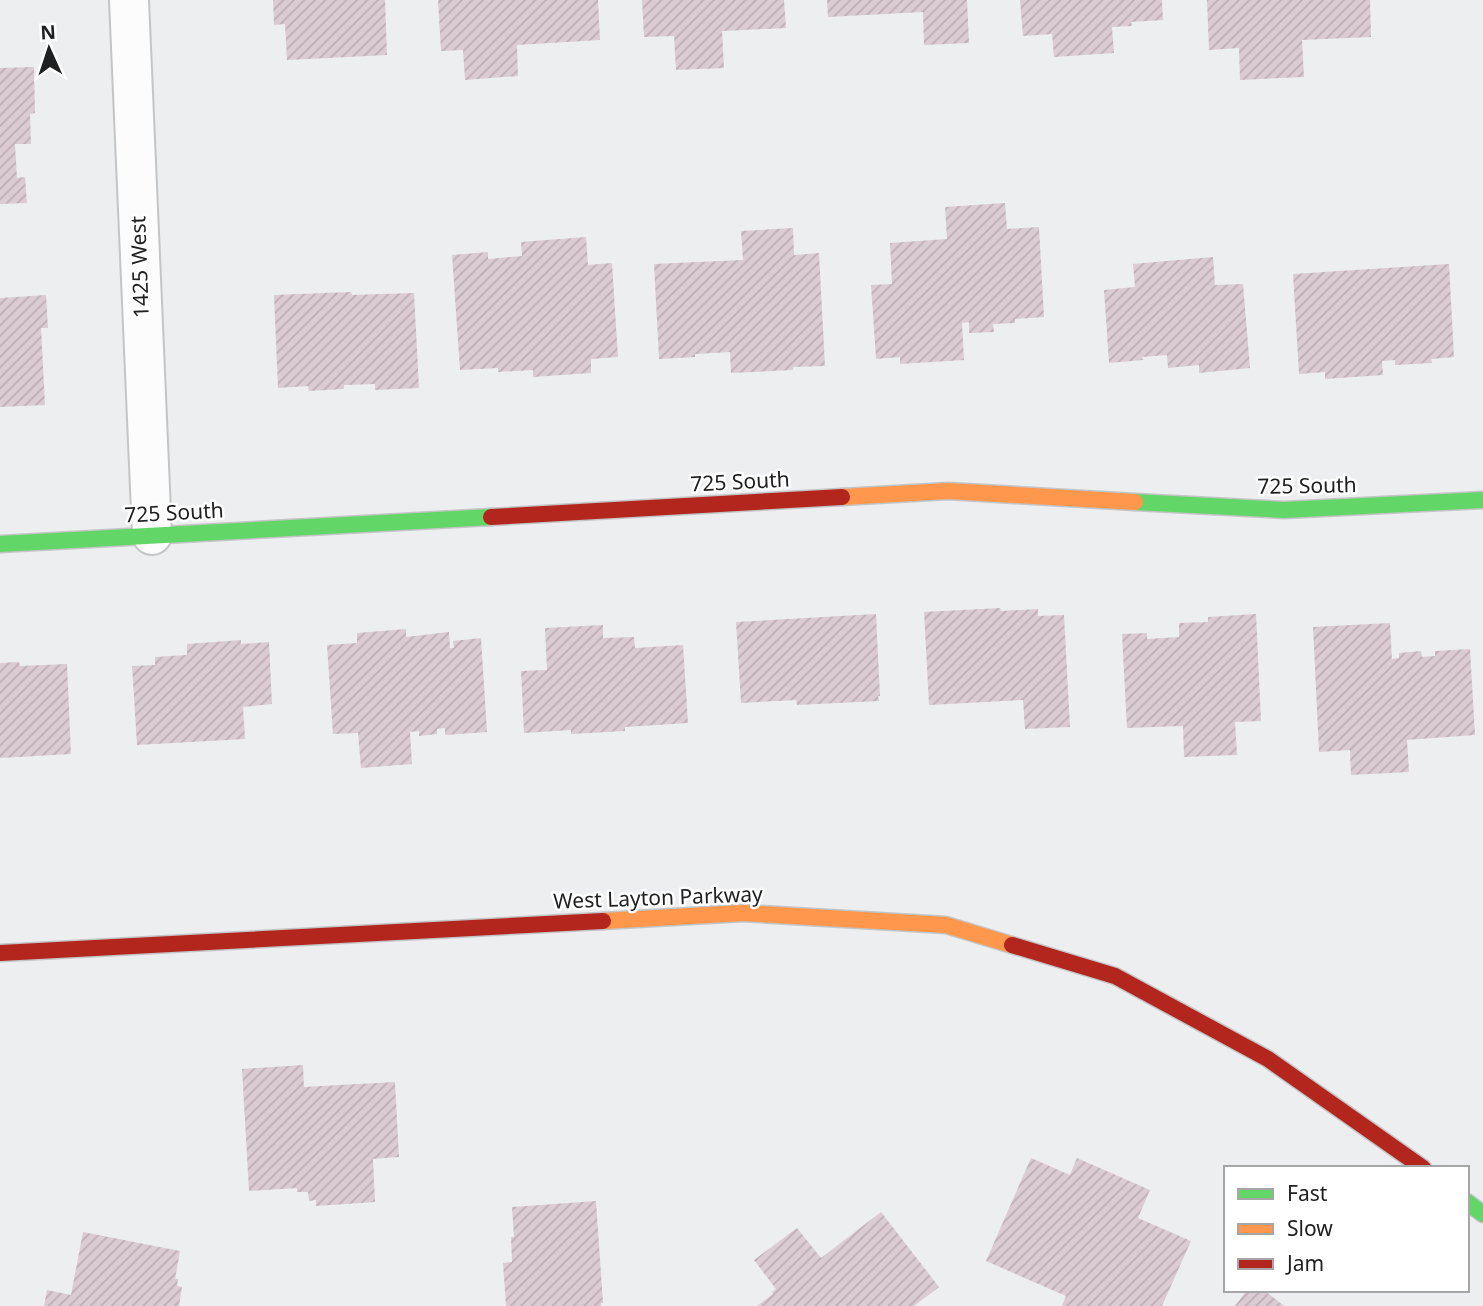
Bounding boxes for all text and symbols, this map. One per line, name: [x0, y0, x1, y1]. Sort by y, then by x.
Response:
north arrow: [14, 14, 84, 84]
text: N: [40, 19, 57, 45]
street label: 1425 West: [123, 215, 155, 319]
street label: 725 South: [690, 464, 790, 498]
street label: 725 South: [1257, 470, 1357, 500]
street label: 725 South: [124, 495, 224, 529]
street label: West Layton Parkway: [553, 879, 763, 915]
legend: [1224, 1166, 1469, 1292]
text: Fast: [1287, 1179, 1328, 1207]
text: Slow: [1287, 1214, 1333, 1242]
text: Jam: [1285, 1249, 1324, 1277]

